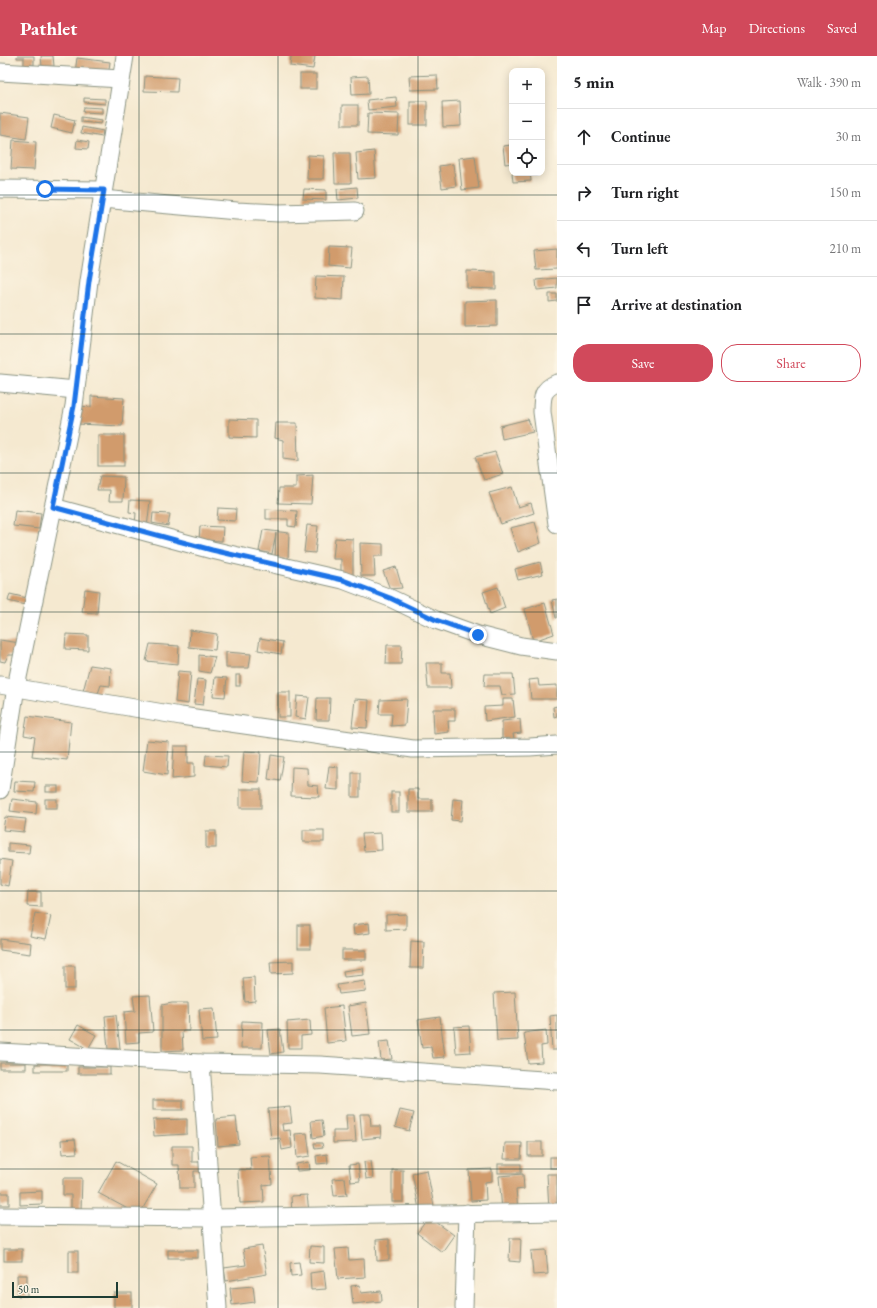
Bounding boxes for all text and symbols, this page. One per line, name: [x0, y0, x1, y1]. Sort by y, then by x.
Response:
text: Pathlet: [20, 16, 77, 41]
text: Map: [701, 19, 727, 37]
text: Directions: [749, 19, 805, 37]
text: Saved: [827, 19, 857, 37]
map controls: [509, 68, 545, 176]
button: +: [509, 68, 545, 104]
text: 5 min: [573, 71, 614, 93]
text: Walk · 390 m: [797, 74, 861, 91]
button: −: [509, 104, 545, 140]
icon: ahead: [573, 126, 595, 148]
text: Continue: [611, 127, 671, 146]
text: 30 m: [836, 128, 861, 145]
button: locate: [509, 140, 545, 176]
route start: [36, 180, 54, 198]
icon: right: [573, 182, 595, 204]
text: Turn right: [611, 183, 679, 202]
text: 150 m: [830, 184, 861, 201]
icon: left: [573, 238, 595, 260]
text: Turn left: [611, 239, 668, 258]
text: 210 m: [830, 240, 861, 257]
icon: arrive: [573, 294, 595, 316]
text: Arrive at destination: [611, 295, 742, 314]
button: Save: [573, 344, 713, 382]
button: Share: [721, 344, 861, 382]
route end: [469, 626, 487, 644]
scale bar: [12, 1280, 118, 1299]
text: 50 m: [18, 1282, 39, 1296]

